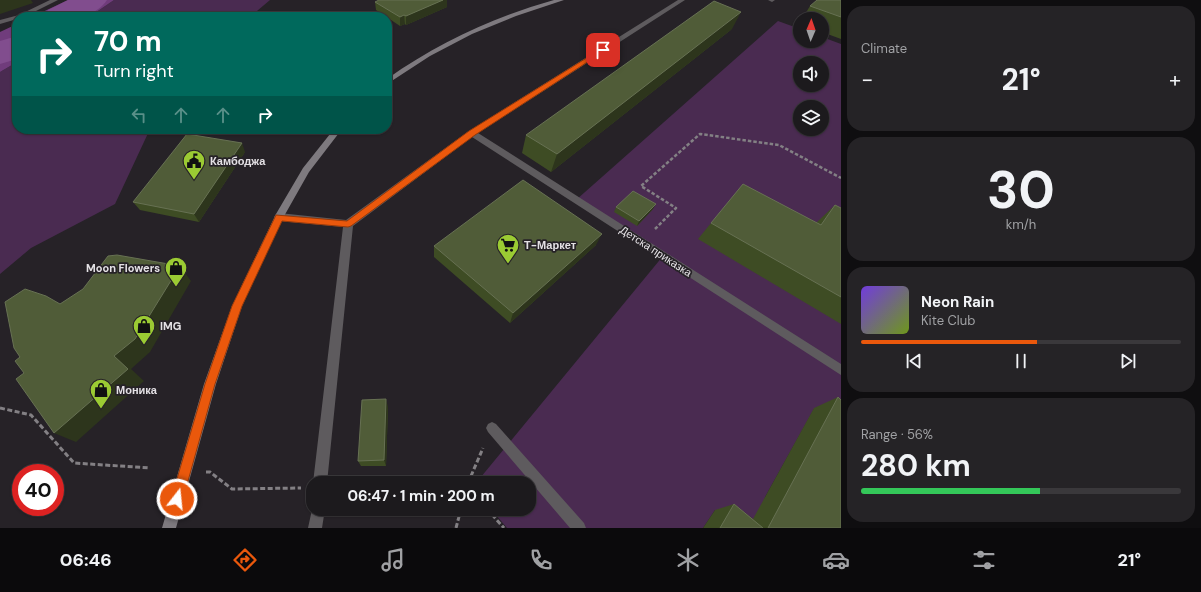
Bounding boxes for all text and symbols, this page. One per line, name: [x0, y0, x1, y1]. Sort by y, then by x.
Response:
north arrow: [793, 12, 829, 48]
map controls: [793, 12, 829, 136]
text: 70 m: [94, 23, 162, 60]
icon: right: [28, 28, 80, 80]
pin: [586, 33, 620, 67]
icon: arrive: [592, 39, 614, 61]
text: Climate: [861, 40, 907, 57]
button: sound: [793, 56, 829, 92]
text: Turn right: [94, 59, 174, 83]
text: 21°: [1001, 60, 1041, 99]
text: −: [861, 65, 873, 94]
text: +: [1169, 65, 1181, 94]
button: layers: [793, 100, 829, 136]
icon: left: [128, 104, 150, 126]
icon: ahead: [170, 104, 192, 126]
icon: ahead: [212, 104, 234, 126]
icon: right: [254, 104, 276, 126]
public building icon: Камбоджа: [181, 148, 207, 181]
place label: Камбоджа: [210, 154, 266, 168]
text: 30: [987, 156, 1055, 224]
text: km/h: [1006, 216, 1036, 233]
street label: Детска приказка: [617, 222, 695, 280]
supermarket icon: Т-Маркет: [495, 232, 521, 265]
place label: Т-Маркет: [524, 238, 577, 252]
shop icon: Moon Flowers: [163, 255, 189, 288]
place label: Moon Flowers: [86, 261, 160, 275]
text: Neon Rain: [921, 292, 994, 312]
text: Kite Club: [921, 312, 975, 329]
shop icon: IMG: [131, 313, 157, 346]
place label: IMG: [160, 319, 181, 333]
icon: previous: [903, 350, 925, 372]
icon: pause: [1010, 350, 1032, 372]
icon: next: [1117, 350, 1139, 372]
shop icon: Моника: [88, 377, 114, 410]
place label: Моника: [116, 383, 158, 397]
text: Range · 56%: [861, 426, 933, 443]
text: 280 km: [861, 446, 971, 485]
speed limit sign: 40: [12, 464, 64, 516]
position arrow: [156, 478, 198, 520]
text: 06:47 · 1 min · 200 m: [347, 486, 495, 506]
icon: directions: [231, 546, 259, 574]
icon: music: [379, 546, 407, 574]
icon: phone: [527, 546, 555, 574]
icon: climate: [674, 546, 702, 574]
icon: car: [822, 546, 850, 574]
icon: filters: [970, 546, 998, 574]
text: 06:46: [60, 548, 112, 572]
text: 21°: [1118, 548, 1141, 572]

